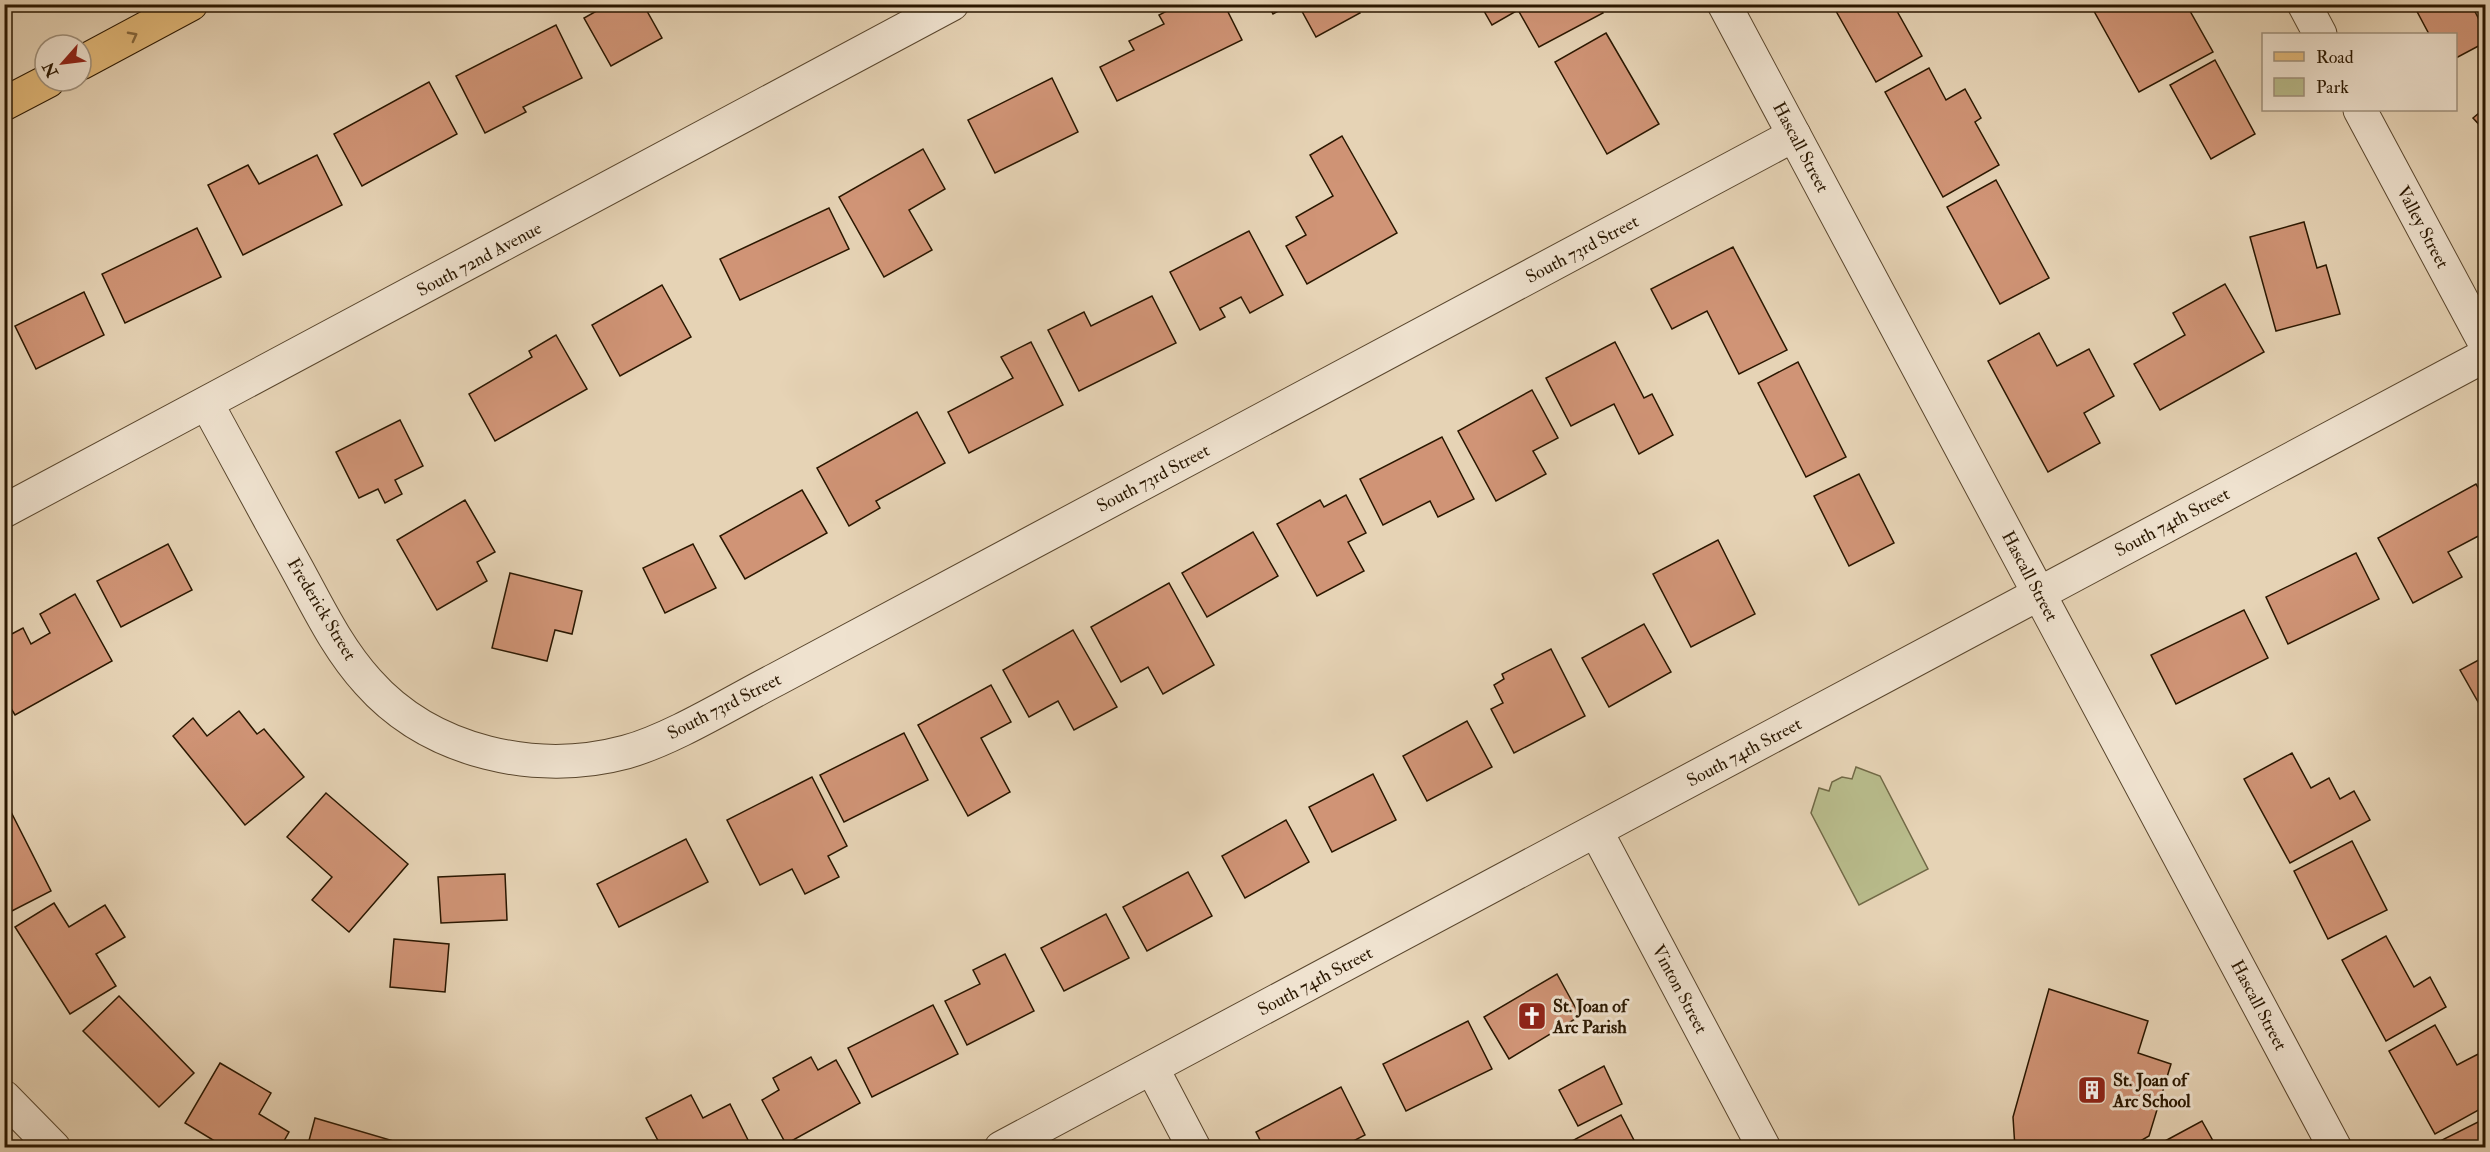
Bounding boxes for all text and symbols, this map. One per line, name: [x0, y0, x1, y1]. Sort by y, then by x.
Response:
one-way arrow: [126, 31, 137, 43]
north arrow: [33, 33, 93, 93]
legend: [2262, 33, 2457, 111]
text: Road: [2316, 46, 2354, 69]
text: N: [38, 58, 63, 81]
text: Park: [2316, 76, 2349, 99]
street label: Hascall Street: [1767, 98, 1834, 197]
street label: Valley Street: [2391, 182, 2454, 273]
street label: South 73rd Street: [1522, 210, 1643, 289]
street label: South 72nd Avenue: [413, 217, 546, 302]
street label: South 73rd Street: [1093, 439, 1214, 518]
street label: South 74th Street: [2111, 482, 2234, 562]
street label: Hascall Street: [1996, 527, 2063, 626]
street label: Frederick Street: [282, 554, 361, 665]
street label: South 73rd Street: [663, 668, 785, 745]
street label: South 74th Street: [1683, 712, 1806, 792]
street label: South 74th Street: [1254, 941, 1377, 1021]
street label: Vinton Street: [1647, 941, 1713, 1038]
street label: Hascall Street: [2225, 956, 2292, 1055]
place label: St. Joan of Arc Parish: [1552, 995, 1630, 1039]
church icon: St. Joan of Arc Parish: [1516, 1000, 1548, 1032]
place label: St. Joan of Arc School: [2112, 1069, 2191, 1113]
building icon: St. Joan of Arc School: [2076, 1074, 2108, 1106]

